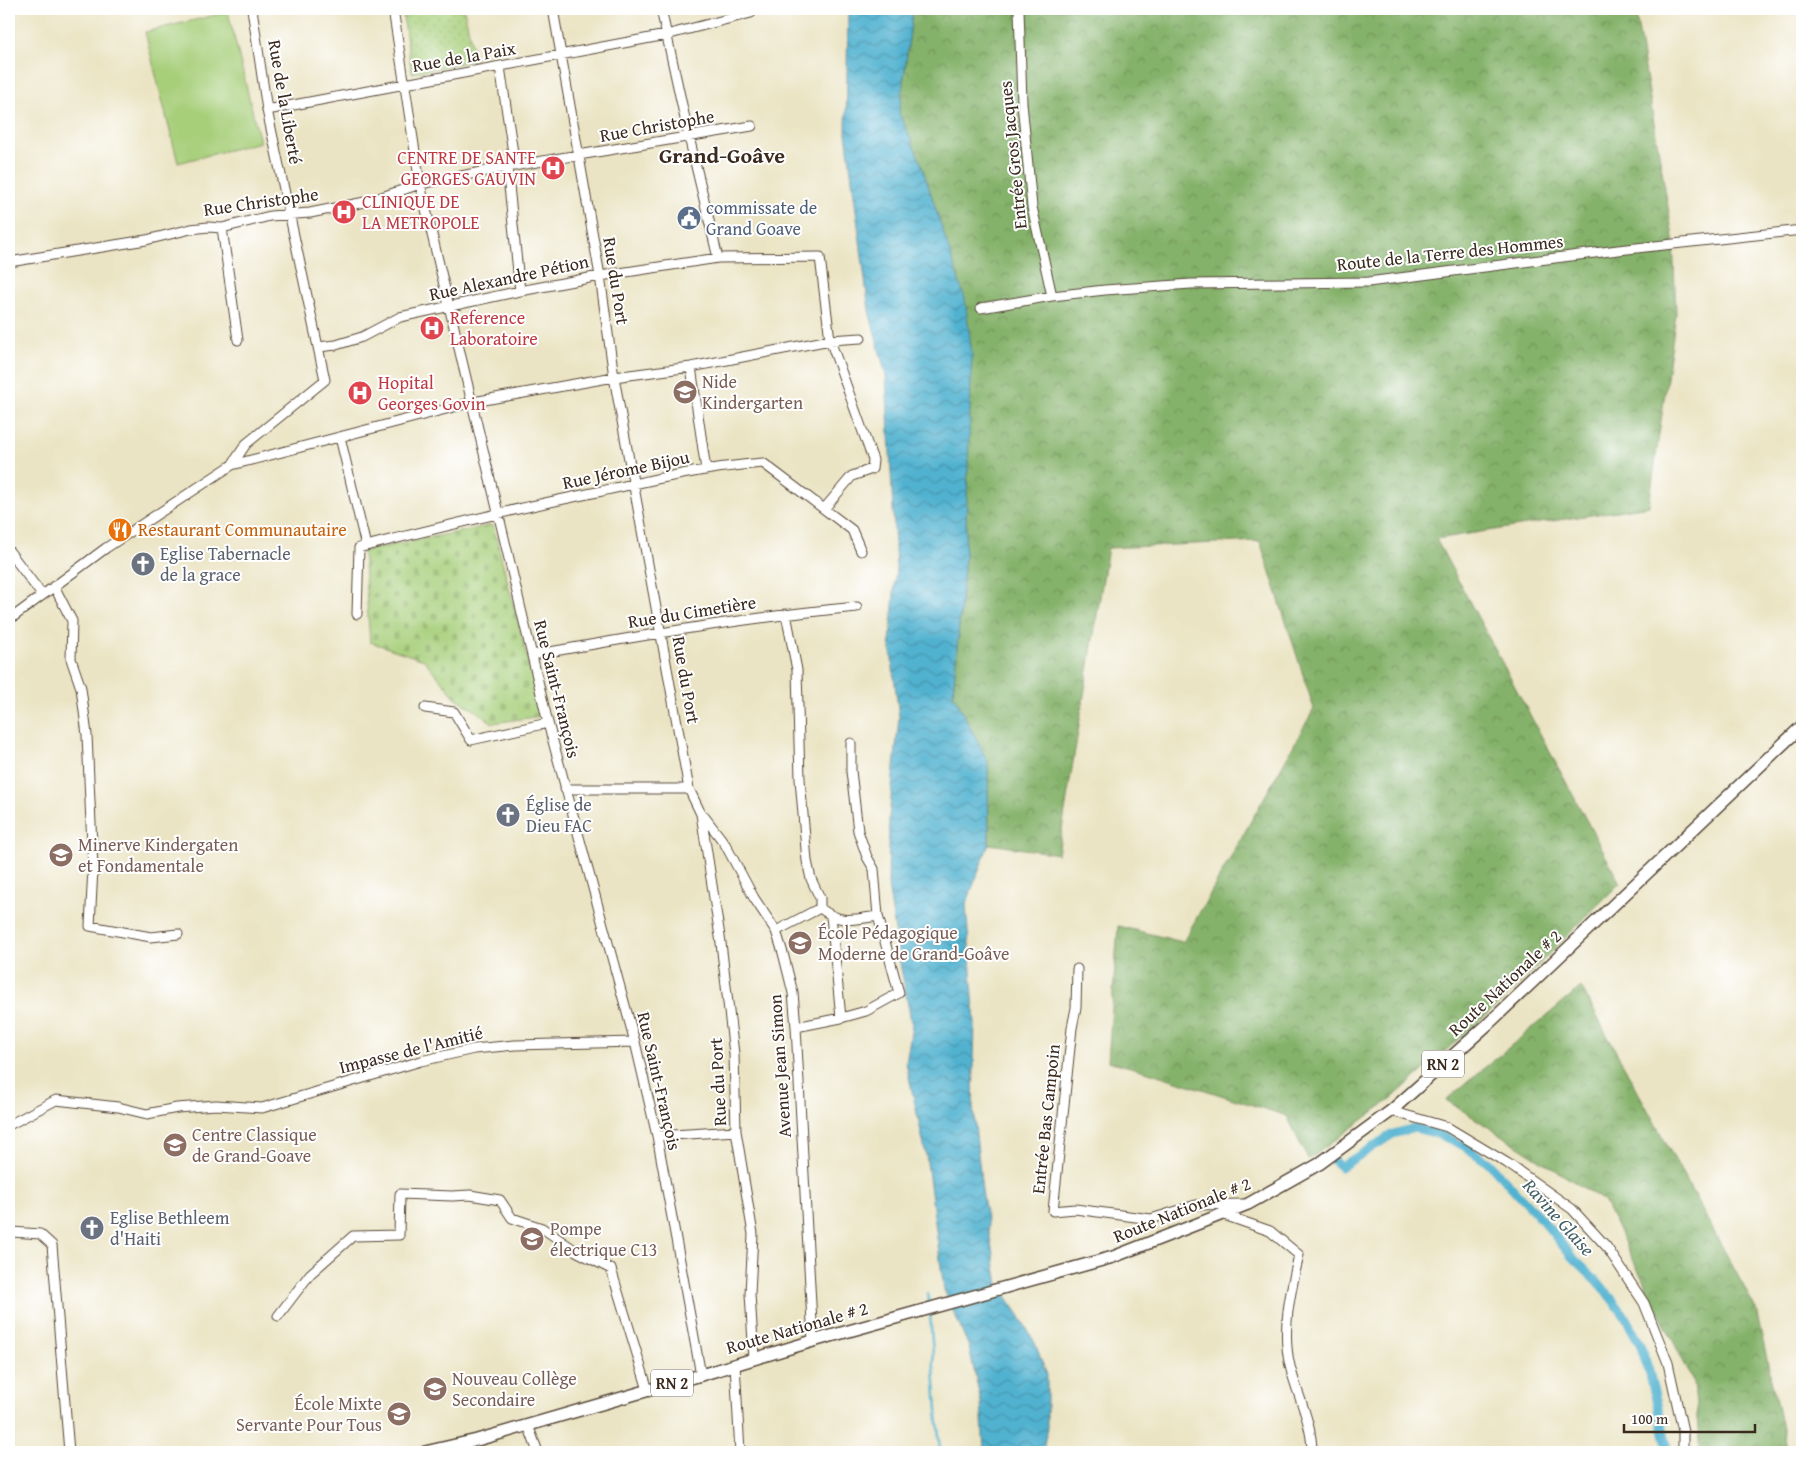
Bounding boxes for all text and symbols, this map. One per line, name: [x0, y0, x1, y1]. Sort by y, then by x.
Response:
street label: Rue de la Paix: [410, 34, 519, 79]
street label: Rue de la Liberté: [261, 38, 310, 166]
street label: Entrée Gros Jacques: [991, 80, 1034, 230]
street label: Rue Christophe: [598, 102, 716, 149]
district label: Grand-Goâve: [659, 139, 785, 171]
place label: CENTRE DE SANTE GEORGES GAUVIN: [397, 144, 536, 192]
hospital icon: CENTRE DE SANTE GEORGES GAUVIN: [540, 155, 566, 181]
street label: Rue Christophe: [202, 180, 320, 223]
place label: CLINIQUE DE LA METROPOLE: [362, 188, 479, 236]
place label: commissate de Grand Goave: [706, 194, 817, 242]
hospital icon: CLINIQUE DE LA METROPOLE: [331, 199, 357, 225]
public building icon: commissate de Grand Goave: [676, 205, 702, 231]
street label: Route de la Terre des Hommes: [1335, 227, 1565, 278]
street label: Rue du Port: [596, 235, 637, 327]
street label: Rue Alexandre Pétion: [427, 247, 591, 308]
place label: Reference Laboratoire: [450, 304, 538, 352]
hospital icon: Reference Laboratoire: [419, 315, 445, 341]
place label: Nide Kindergarten: [702, 368, 803, 416]
place label: Hopital Georges Govin: [378, 369, 486, 417]
school or university icon: Nide Kindergarten: [672, 379, 698, 405]
hospital icon: Hopital Georges Govin: [347, 380, 373, 406]
street label: Rue Jérome Bijou: [560, 443, 692, 496]
place label: Restaurant Communautaire: [138, 516, 347, 543]
restaurant icon: Restaurant Communautaire: [107, 517, 133, 543]
place label: Eglise Tabernacle de la grace: [160, 540, 291, 588]
church icon: Eglise Tabernacle de la grace: [130, 551, 156, 577]
street label: Rue du Cimetière: [626, 588, 758, 635]
street label: Rue Saint-François: [527, 617, 588, 761]
street label: Rue du Port: [666, 634, 708, 726]
place label: Église de Dieu FAC: [526, 791, 592, 839]
church icon: Église de Dieu FAC: [495, 802, 521, 828]
place label: Minerve Kindergaten et Fondamentale: [78, 831, 238, 879]
school or university icon: Minerve Kindergaten et Fondamentale: [48, 842, 74, 868]
place label: École Pédagogique Moderne de Grand-Goâve: [818, 919, 1009, 967]
street label: Route Nationale # 2: [1442, 923, 1567, 1042]
school or university icon: École Pédagogique Moderne de Grand-Goâve: [787, 930, 813, 956]
street label: Avenue Jean Simon: [761, 993, 798, 1139]
street label: Rue Saint-François: [630, 1009, 689, 1153]
street label: Impasse de l'Amitié: [336, 1019, 486, 1080]
street label: Rue du Port: [702, 1037, 733, 1127]
street label: Entrée Bas Campoin: [1024, 1043, 1067, 1195]
road number: RN 2: [1422, 1050, 1464, 1078]
place label: Centre Classique de Grand-Goave: [192, 1121, 317, 1169]
school or university icon: Centre Classique de Grand-Goave: [162, 1132, 188, 1158]
street label: Route Nationale # 2: [1109, 1170, 1255, 1249]
water label: Ravine Glaise: [1516, 1171, 1602, 1262]
place label: Eglise Bethleem d'Haiti: [110, 1204, 230, 1252]
church icon: Eglise Bethleem d'Haiti: [79, 1215, 105, 1241]
place label: Pompe électrique C13: [550, 1215, 658, 1263]
school or university icon: Pompe électrique C13: [519, 1226, 545, 1252]
street label: Route Nationale # 2: [723, 1294, 871, 1361]
place label: Nouveau Collège Secondaire: [452, 1365, 577, 1413]
road number: RN 2: [651, 1370, 693, 1396]
school or university icon: Nouveau Collège Secondaire: [422, 1376, 448, 1402]
place label: École Mixte Servante Pour Tous: [236, 1390, 382, 1438]
school or university icon: École Mixte Servante Pour Tous: [386, 1401, 412, 1427]
scale bar: [1624, 1401, 1755, 1433]
text: 100 m: [1631, 1408, 1669, 1429]

